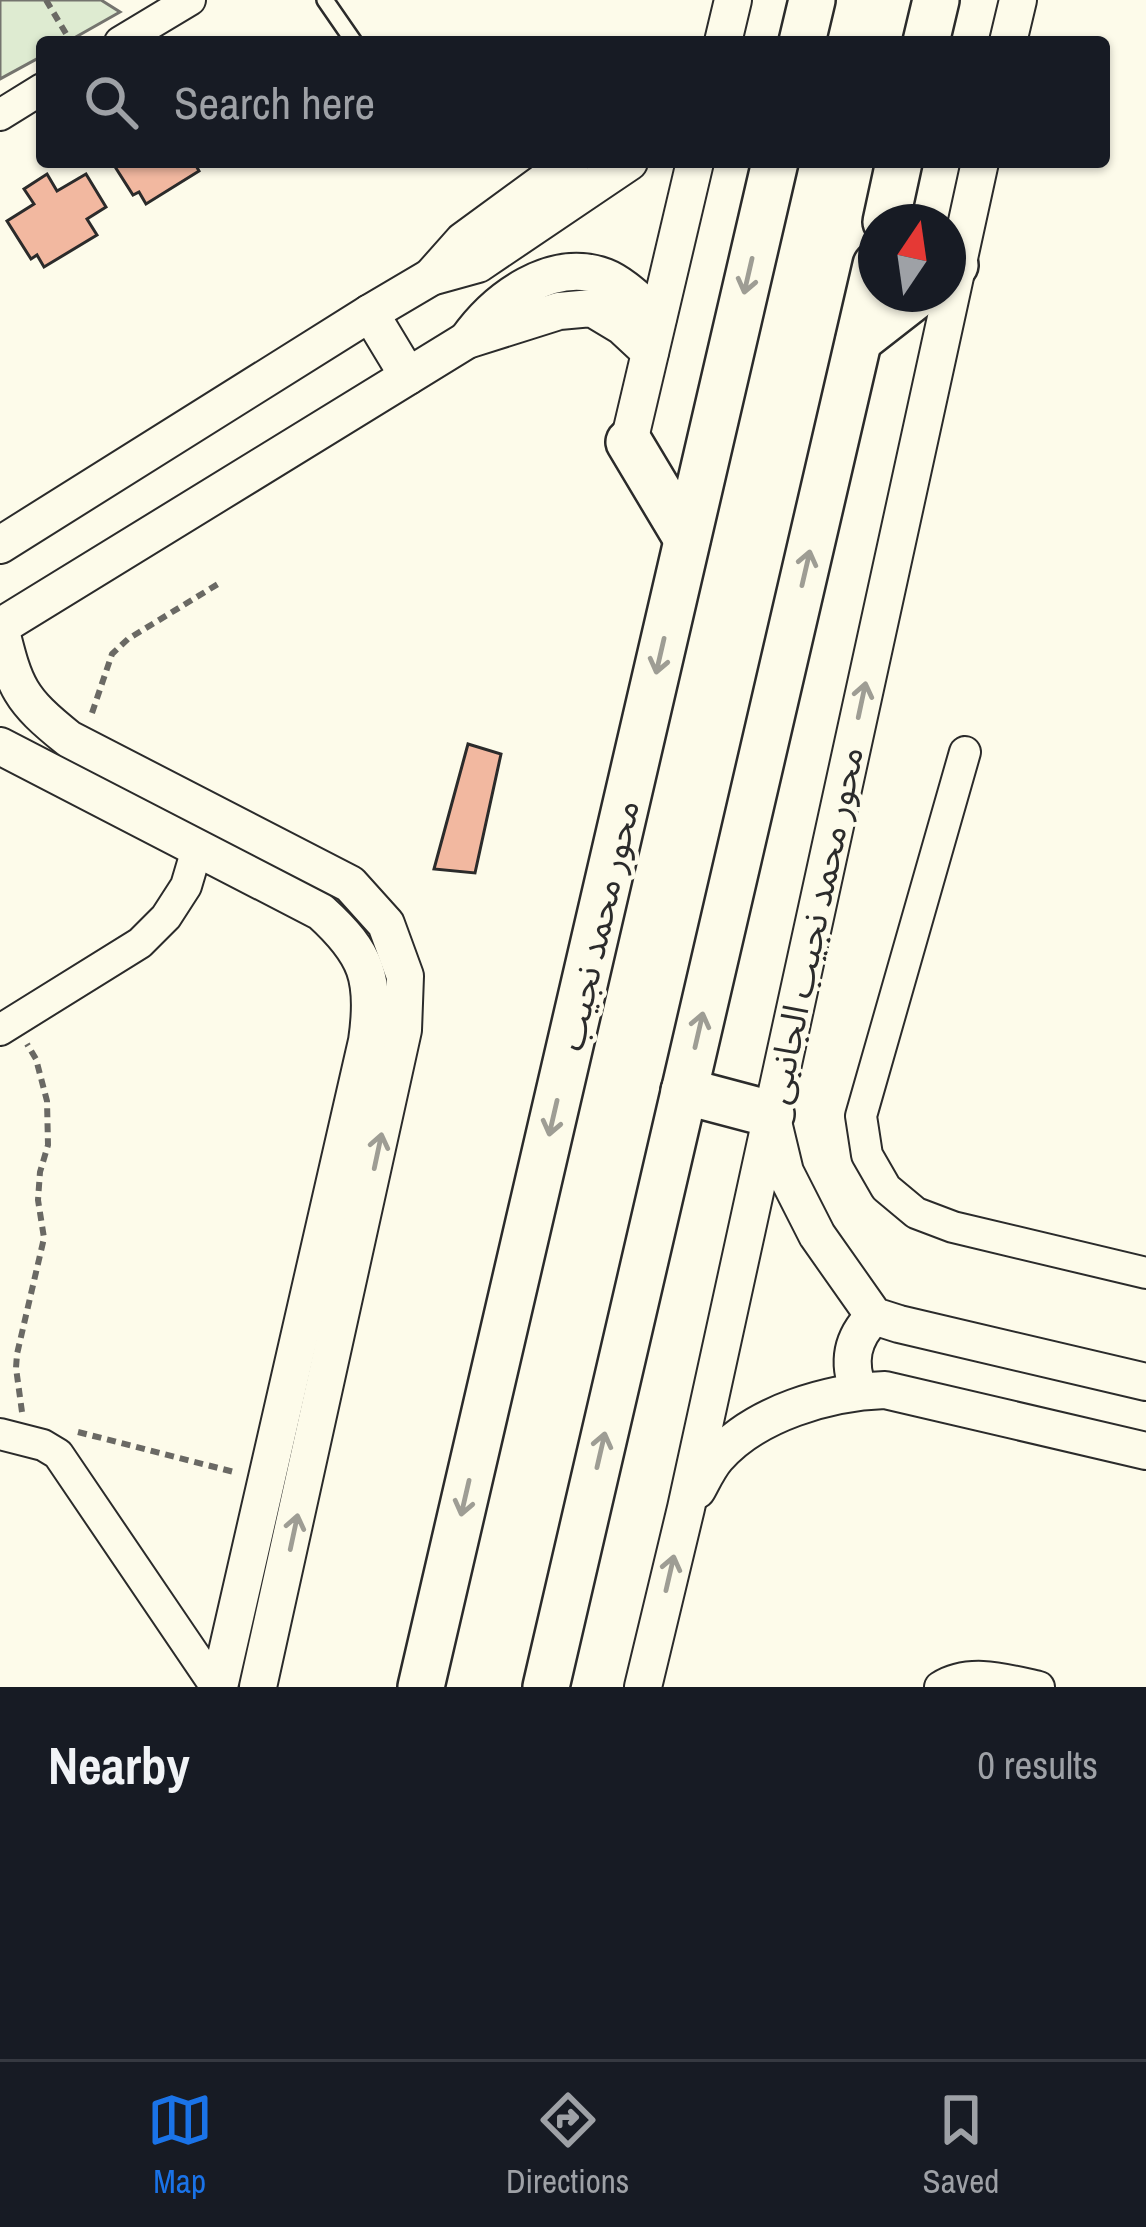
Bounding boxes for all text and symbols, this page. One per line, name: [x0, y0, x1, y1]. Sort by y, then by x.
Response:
search box: [36, 36, 1110, 168]
icon: search: [78, 69, 144, 135]
text: Search here: [174, 72, 375, 133]
north arrow: [858, 204, 966, 312]
one-way arrow: [736, 256, 758, 294]
one-way arrow: [796, 549, 818, 587]
one-way arrow: [648, 636, 670, 674]
one-way arrow: [852, 681, 874, 720]
street label: محور محمد نجيب الجانبى: [752, 742, 874, 1108]
street label: محور محمد نجيب: [546, 795, 650, 1055]
one-way arrow: [688, 1011, 711, 1049]
one-way arrow: [541, 1098, 563, 1136]
one-way arrow: [367, 1133, 390, 1171]
one-way arrow: [591, 1432, 613, 1470]
one-way arrow: [453, 1478, 475, 1516]
one-way arrow: [283, 1514, 306, 1552]
one-way arrow: [660, 1555, 682, 1593]
text: Nearby: [48, 1731, 190, 1800]
text: 0 results: [977, 1739, 1098, 1791]
tab: Map: [147, 2087, 213, 2203]
tab: Directions: [506, 2087, 629, 2203]
tab: Saved: [923, 2087, 999, 2203]

